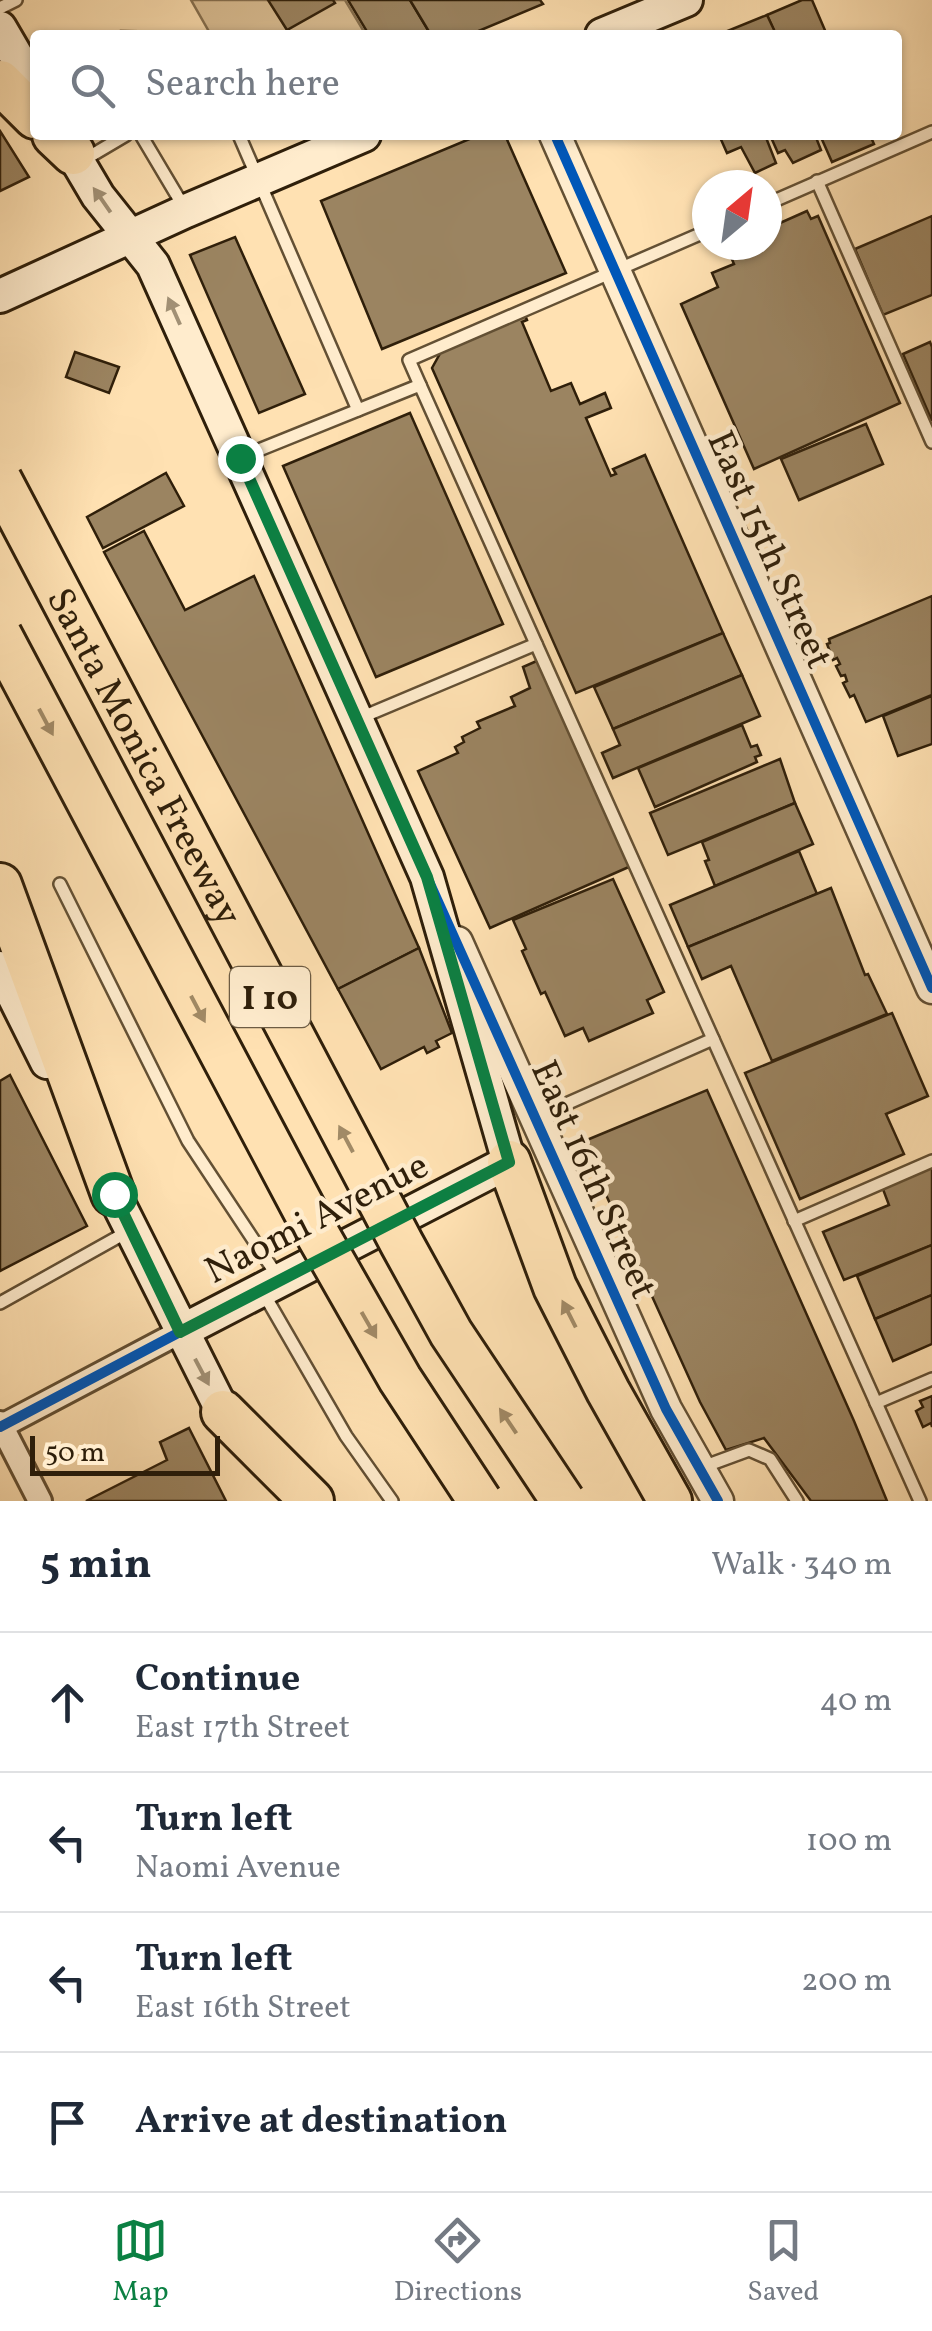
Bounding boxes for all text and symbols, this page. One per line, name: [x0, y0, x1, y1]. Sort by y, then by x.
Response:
search box: [30, 30, 902, 140]
icon: search: [65, 58, 120, 113]
text: Search here: [145, 59, 340, 112]
north arrow: [692, 170, 782, 260]
one-way arrow: [93, 187, 113, 214]
one-way arrow: [165, 297, 182, 326]
street label: East 15th Street: [692, 423, 844, 678]
route end: [218, 436, 264, 482]
street label: Santa Monica Freeway: [32, 580, 253, 936]
one-way arrow: [37, 707, 54, 736]
road number: I 10: [230, 967, 310, 1027]
one-way arrow: [189, 994, 206, 1023]
street label: East 16th Street: [516, 1053, 668, 1308]
one-way arrow: [337, 1125, 354, 1154]
street label: Naomi Avenue: [197, 1141, 438, 1299]
route start: [92, 1172, 138, 1218]
one-way arrow: [561, 1300, 578, 1329]
one-way arrow: [360, 1311, 378, 1339]
one-way arrow: [193, 1358, 210, 1387]
one-way arrow: [499, 1407, 517, 1434]
scale bar: [30, 1431, 220, 1476]
text: 50 m: [45, 1434, 105, 1473]
text: 5 min: [40, 1537, 152, 1596]
text: Walk · 340 m: [711, 1544, 892, 1588]
text: Continue: [135, 1654, 300, 1707]
icon: ahead: [40, 1675, 95, 1730]
text: 40 m: [820, 1680, 892, 1724]
text: East 17th Street: [135, 1707, 350, 1751]
text: Turn left: [135, 1794, 292, 1847]
icon: left: [40, 1815, 95, 1870]
text: 100 m: [806, 1820, 892, 1864]
text: Naomi Avenue: [135, 1847, 341, 1891]
text: Turn left: [135, 1934, 292, 1987]
icon: left: [40, 1955, 95, 2010]
text: 200 m: [801, 1960, 892, 2004]
text: East 16th Street: [135, 1987, 351, 2031]
icon: arrive: [40, 2095, 95, 2150]
text: Arrive at destination: [135, 2096, 508, 2149]
tab: Map: [113, 2213, 169, 2312]
tab: Directions: [394, 2213, 522, 2312]
tab: Saved: [747, 2213, 819, 2312]

